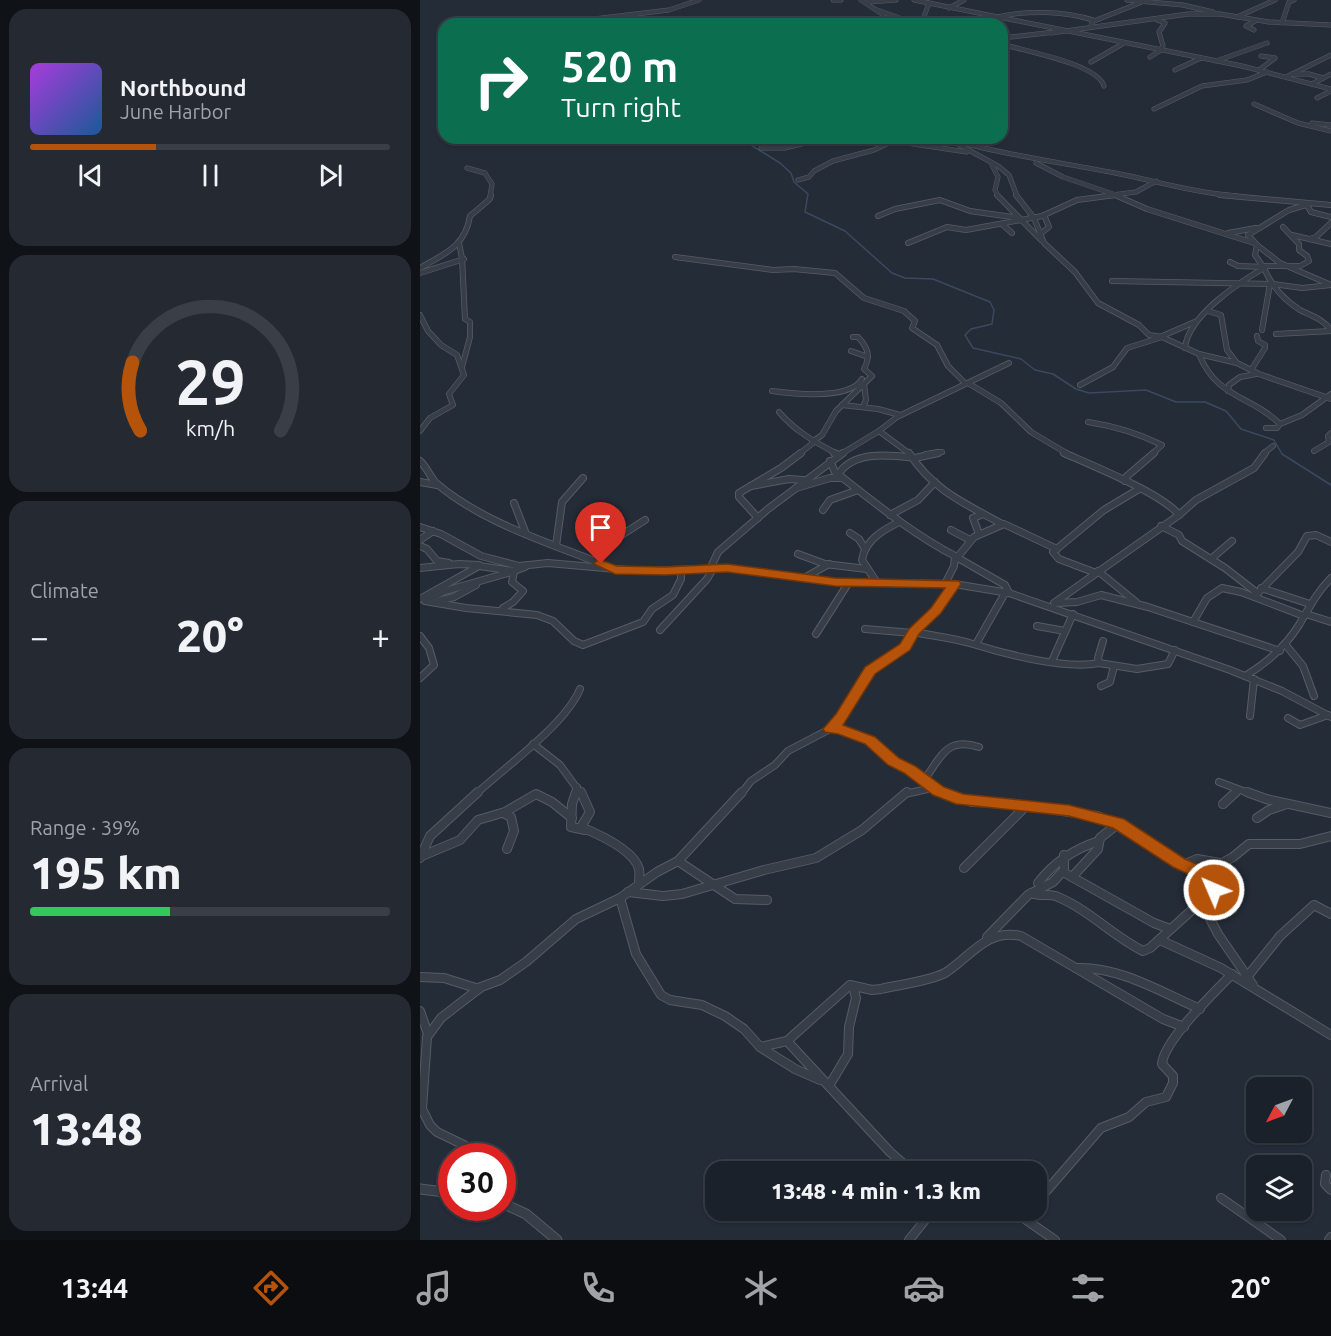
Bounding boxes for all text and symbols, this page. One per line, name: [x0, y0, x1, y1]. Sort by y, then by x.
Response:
icon: right: [462, 42, 540, 120]
text: 520 m: [561, 43, 678, 90]
text: Northbound: [120, 75, 246, 100]
text: Turn right: [561, 92, 681, 122]
text: June Harbor: [120, 100, 231, 123]
icon: previous: [74, 159, 107, 192]
icon: pause: [194, 159, 227, 192]
icon: next: [314, 159, 347, 192]
text: 29: [175, 347, 245, 417]
text: km/h: [185, 416, 235, 440]
pin: [575, 502, 626, 564]
icon: arrive: [584, 511, 617, 544]
text: Climate: [30, 579, 99, 602]
text: 20°: [176, 610, 244, 661]
text: −: [30, 618, 49, 655]
text: +: [371, 618, 390, 655]
text: Range · 39%: [30, 816, 140, 839]
text: 195 km: [30, 847, 182, 898]
position arrow: [1182, 858, 1246, 922]
text: Arrival: [30, 1072, 88, 1095]
north arrow: [1246, 1077, 1312, 1143]
map controls: [1246, 1077, 1312, 1221]
text: 13:48: [30, 1103, 143, 1154]
speed limit sign: 30: [438, 1143, 516, 1221]
button: layers: [1246, 1155, 1312, 1221]
text: 13:48 · 4 min · 1.3 km: [771, 1178, 981, 1203]
icon: directions: [250, 1267, 292, 1309]
icon: music: [413, 1267, 455, 1309]
icon: phone: [577, 1267, 619, 1309]
icon: climate: [740, 1267, 782, 1309]
icon: car: [903, 1267, 945, 1309]
icon: filters: [1067, 1267, 1109, 1309]
text: 13:44: [61, 1273, 128, 1303]
text: 20°: [1230, 1273, 1270, 1303]

